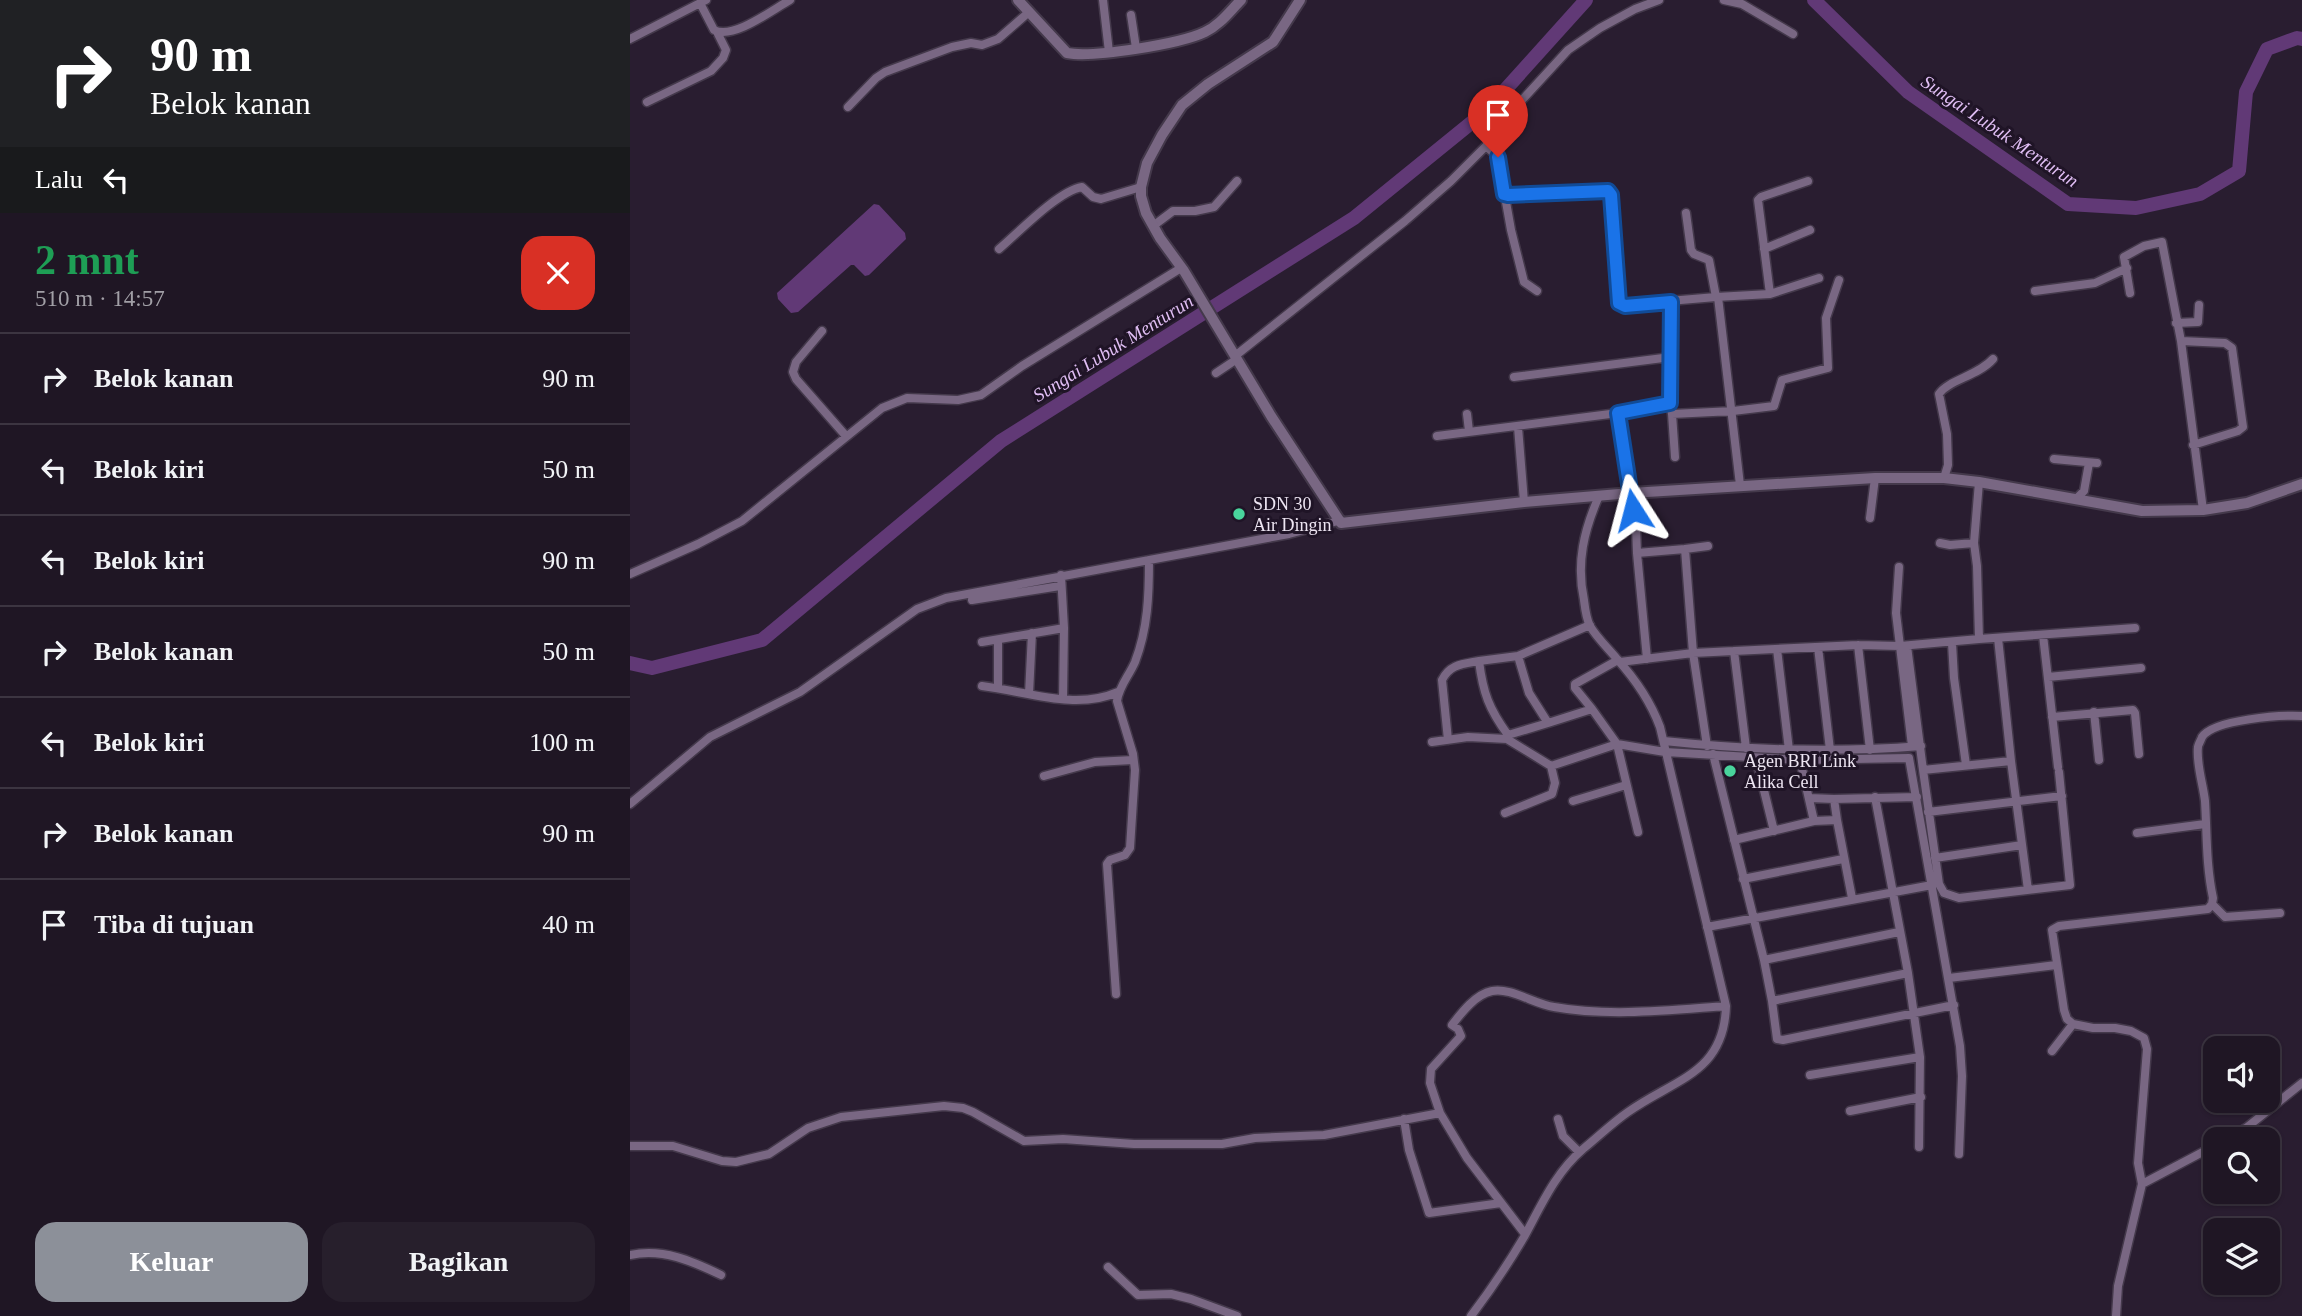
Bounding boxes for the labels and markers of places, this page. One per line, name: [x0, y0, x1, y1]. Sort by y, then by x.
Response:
pin: [1468, 85, 1528, 157]
place label: SDN 30 Air Dingin: [1253, 494, 1332, 535]
marker: SDN 30 Air Dingin: [1231, 506, 1247, 522]
place label: Agen BRI Link Alika Cell: [1744, 751, 1856, 792]
marker: Agen BRI Link Alika Cell: [1722, 763, 1738, 779]

